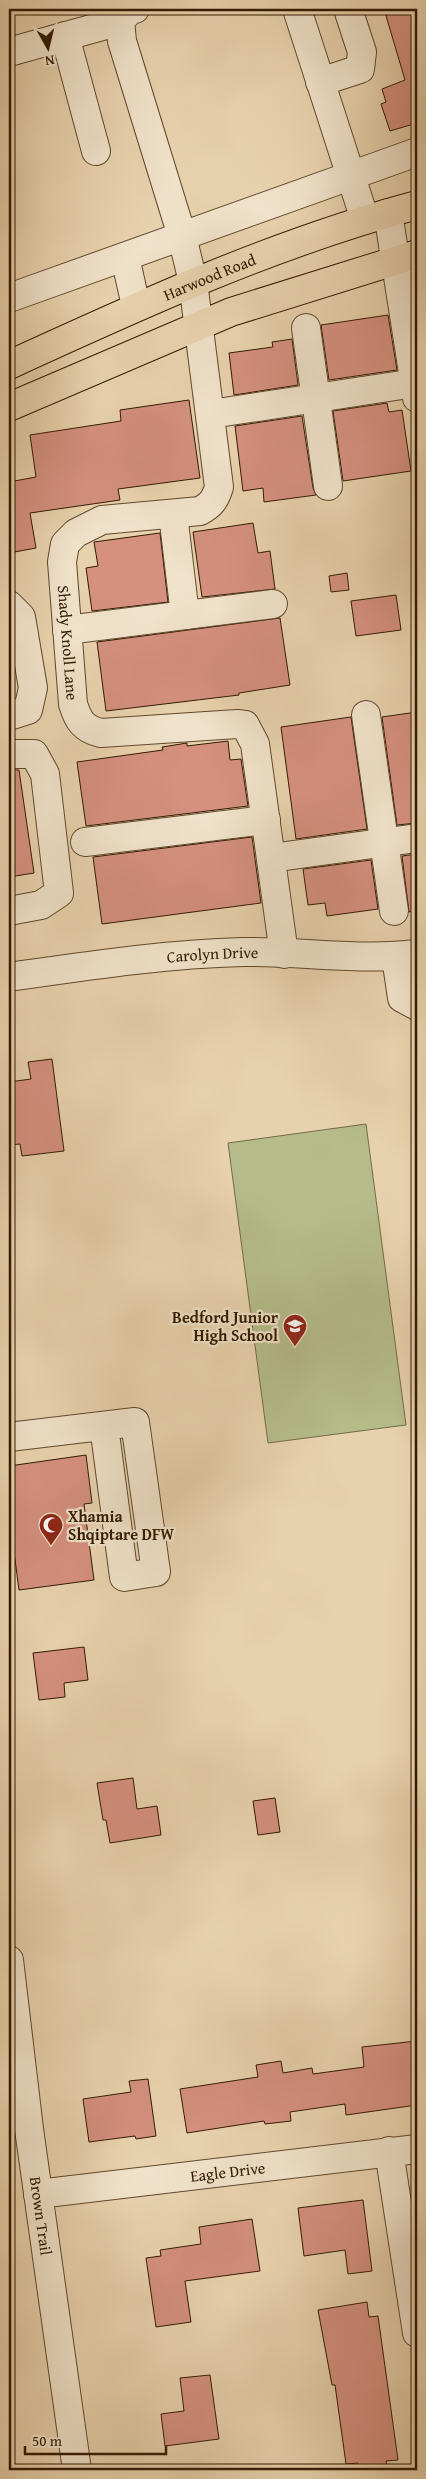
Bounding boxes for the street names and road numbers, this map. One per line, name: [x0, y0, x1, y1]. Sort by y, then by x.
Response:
street label: Harwood Road: [159, 247, 260, 306]
street label: Shady Knoll Lane: [52, 584, 85, 701]
street label: Carolyn Drive: [166, 940, 258, 969]
street label: Eagle Drive: [189, 2155, 266, 2188]
street label: Brown Trail: [24, 2175, 59, 2257]

